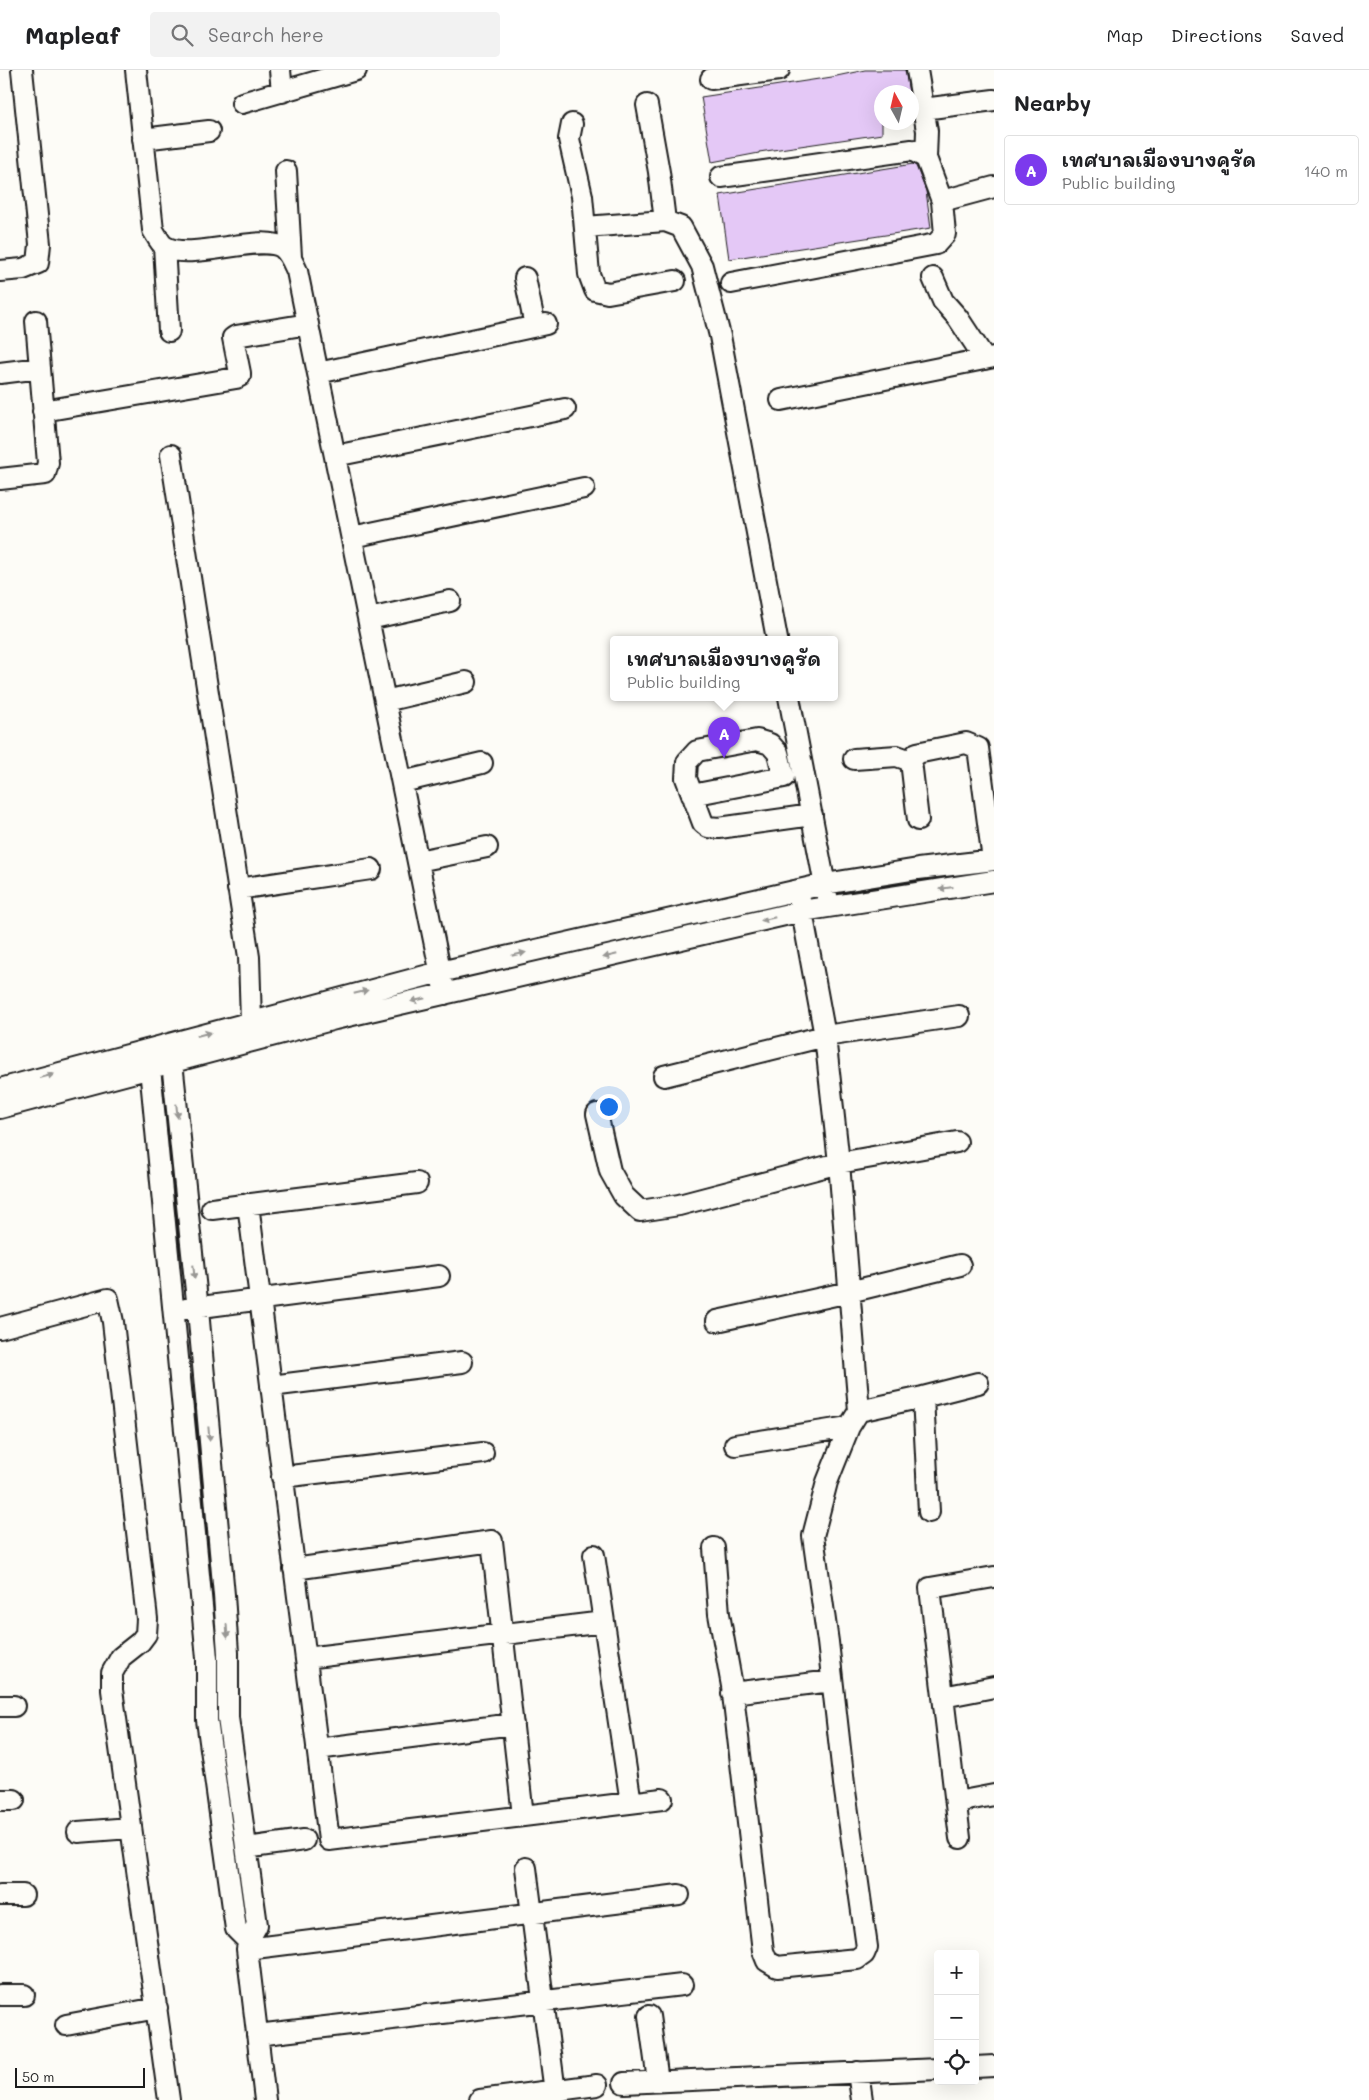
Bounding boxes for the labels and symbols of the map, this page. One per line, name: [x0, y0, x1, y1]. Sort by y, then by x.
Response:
north arrow: [874, 85, 919, 130]
pin: A: [708, 717, 740, 758]
one-way arrow: [937, 884, 953, 892]
one-way arrow: [761, 915, 776, 923]
one-way arrow: [511, 950, 526, 958]
one-way arrow: [603, 952, 618, 960]
one-way arrow: [354, 988, 369, 996]
one-way arrow: [410, 996, 425, 1004]
one-way arrow: [196, 1029, 211, 1037]
one-way arrow: [39, 1072, 55, 1080]
your location: [596, 1094, 622, 1120]
one-way arrow: [173, 1103, 181, 1119]
one-way arrow: [190, 1265, 198, 1281]
one-way arrow: [206, 1427, 214, 1443]
one-way arrow: [223, 1623, 231, 1639]
scale bar: [15, 2065, 145, 2088]

